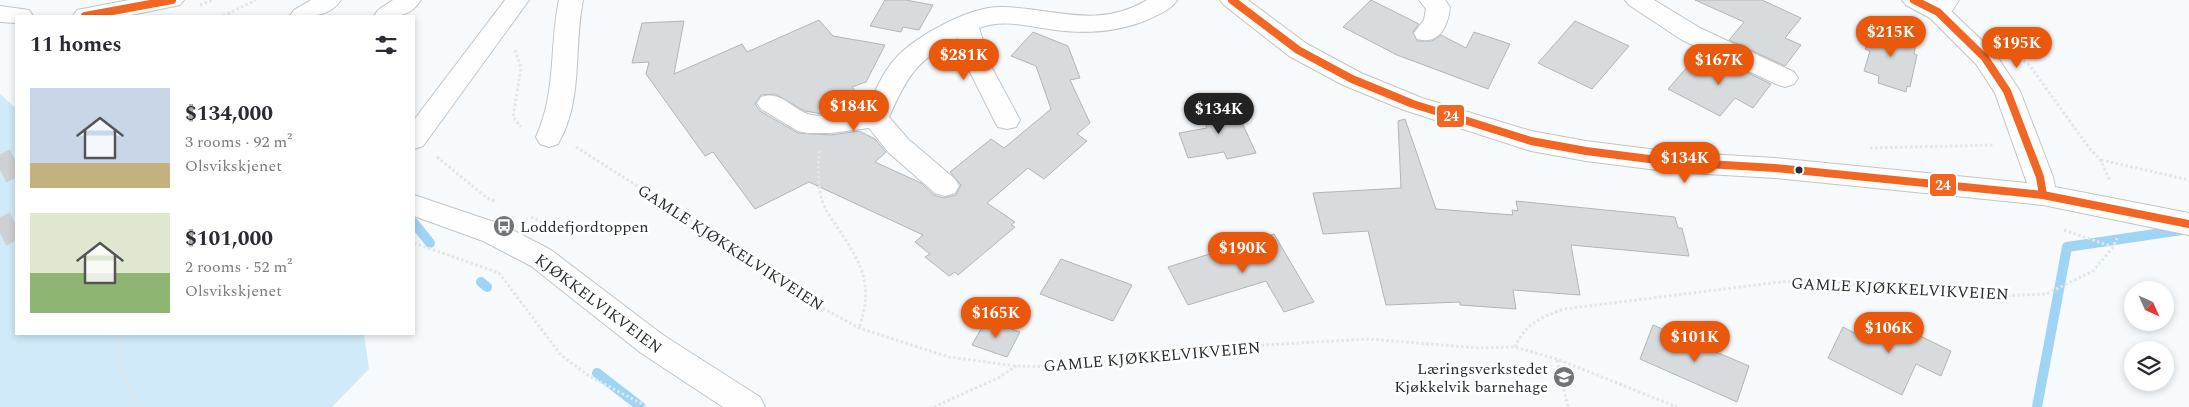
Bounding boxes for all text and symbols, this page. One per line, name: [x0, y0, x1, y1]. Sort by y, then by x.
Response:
pin: $215K: [1856, 15, 1926, 58]
text: $215K: [1867, 20, 1915, 44]
pin: $195K: [1982, 27, 2052, 69]
text: 11 homes: [30, 29, 122, 61]
icon: filters: [372, 31, 400, 59]
text: $195K: [1993, 31, 2041, 55]
pin: $281K: [929, 38, 999, 81]
text: $281K: [940, 43, 988, 67]
pin: $167K: [1684, 44, 1754, 86]
text: $167K: [1695, 48, 1743, 72]
pin: $184K: [819, 90, 889, 132]
pin: $134K: [1184, 92, 1254, 135]
text: $184K: [830, 94, 878, 118]
text: $134K: [1195, 97, 1243, 121]
text: $134,000: [185, 98, 273, 130]
line badge: 24: [1436, 104, 1465, 128]
text: 24: [1443, 106, 1459, 127]
icon: home: [70, 108, 130, 168]
text: 3 rooms · 92 m²: [185, 130, 292, 154]
pin: $134K: [1650, 142, 1720, 184]
text: $134K: [1661, 146, 1709, 170]
text: Olsvikskjenet: [185, 154, 282, 178]
unlabelled marker: [1794, 165, 1804, 175]
line badge: 24: [1929, 173, 1957, 197]
text: 24: [1935, 175, 1951, 196]
street label: GAMLE KJØKKELVIKVEIEN: [633, 178, 828, 317]
bus stop icon: Loddefjordtoppen: [492, 214, 516, 238]
place label: Loddefjordtoppen: [520, 215, 648, 239]
text: $101,000: [185, 223, 273, 255]
pin: $190K: [1208, 232, 1278, 274]
icon: home: [70, 233, 130, 293]
text: $190K: [1219, 236, 1267, 260]
street label: KJØKKELVIKVEIEN: [530, 248, 667, 360]
text: 2 rooms · 52 m²: [185, 255, 292, 279]
street label: GAMLE KJØKKELVIKVEIEN: [1791, 271, 2009, 307]
text: Olsvikskjenet: [185, 279, 282, 303]
north arrow: [2124, 281, 2174, 331]
map controls: [2124, 281, 2174, 391]
pin: $165K: [961, 296, 1031, 339]
text: $165K: [972, 301, 1020, 325]
pin: $106K: [1854, 312, 1924, 354]
text: $106K: [1865, 316, 1913, 340]
pin: $101K: [1660, 320, 1730, 363]
text: $101K: [1671, 325, 1719, 349]
street label: GAMLE KJØKKELVIKVEIEN: [1043, 336, 1262, 378]
button: layers: [2124, 341, 2174, 391]
place label: Læringsverkstedet Kjøkkelvik barnehage: [1394, 357, 1548, 399]
school or university icon: Læringsverkstedet Kjøkkelvik barnehage: [1552, 365, 1576, 389]

